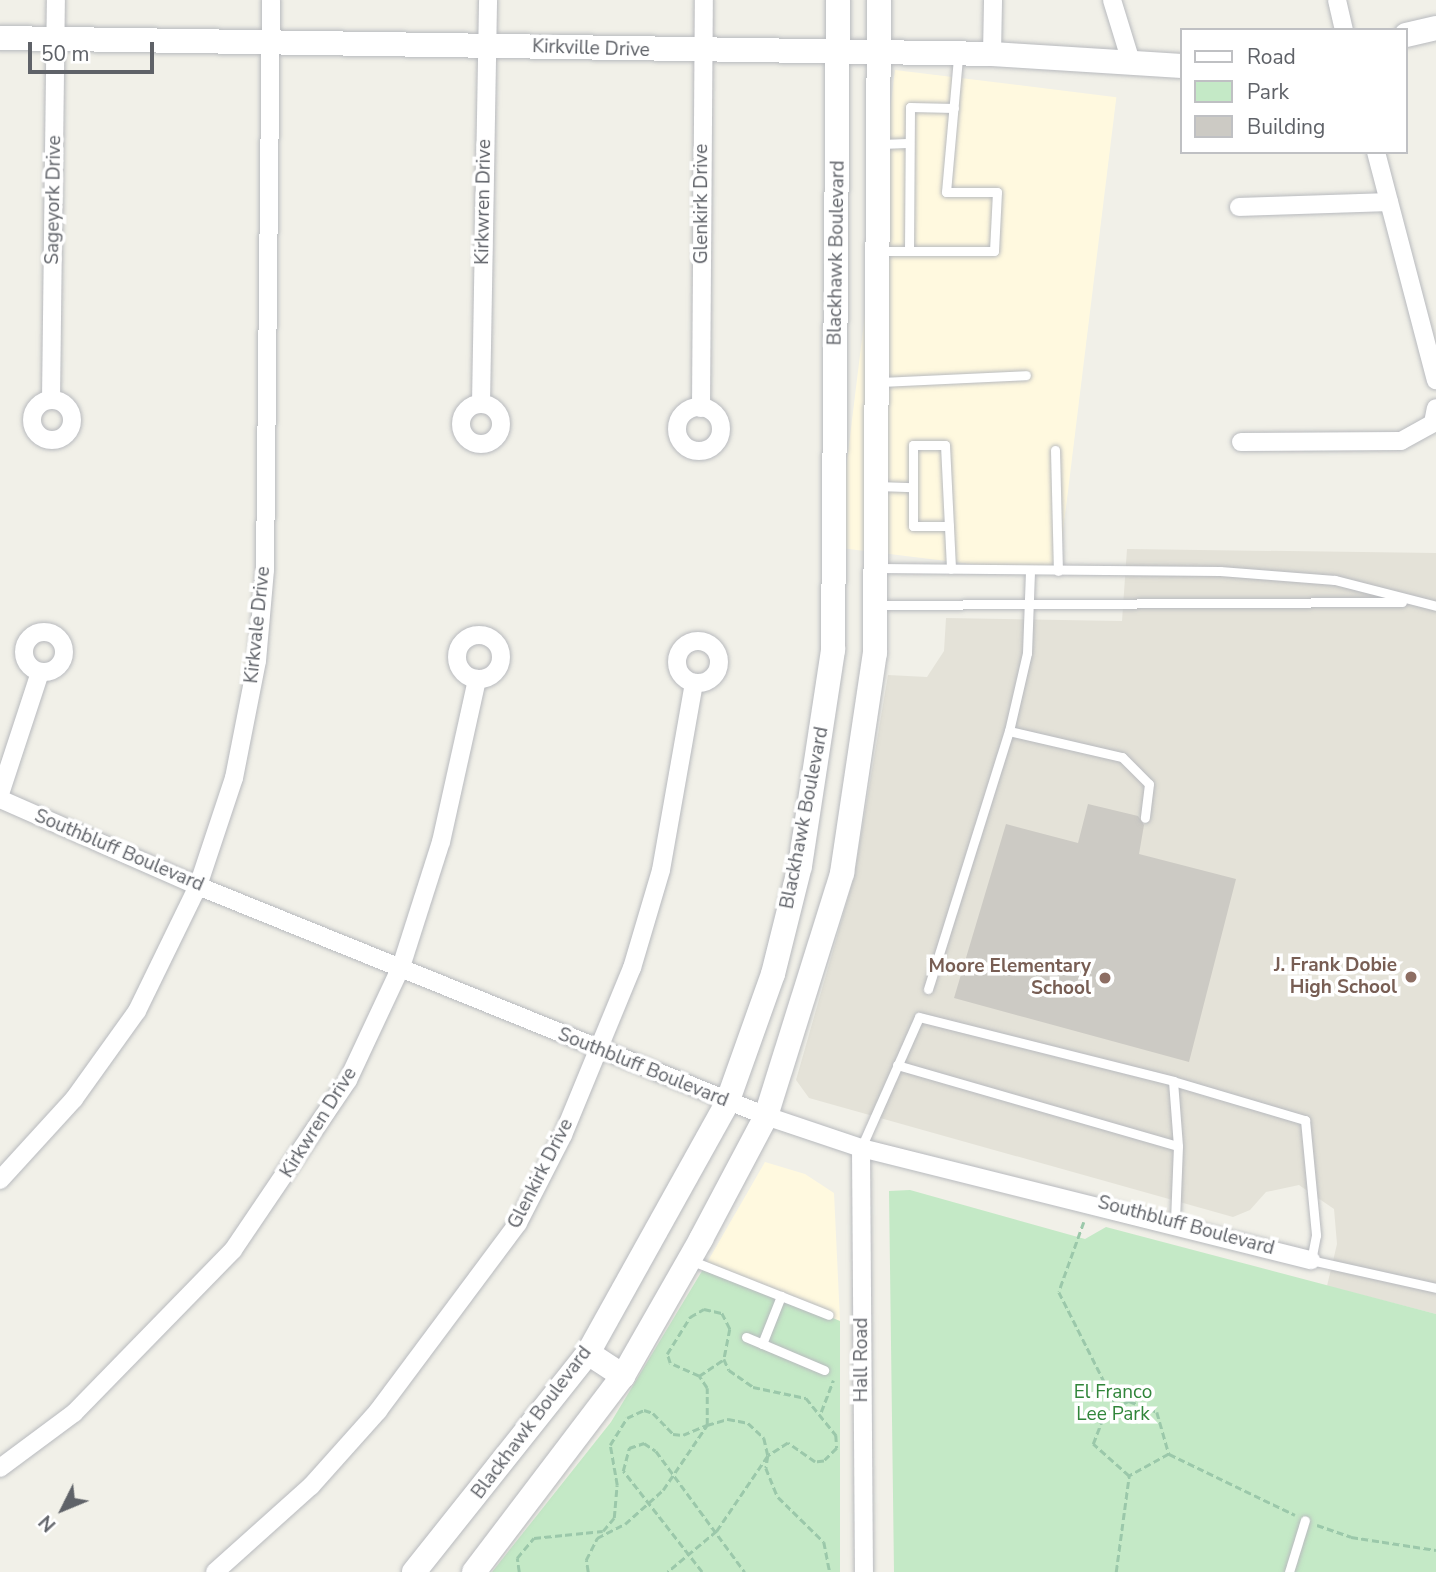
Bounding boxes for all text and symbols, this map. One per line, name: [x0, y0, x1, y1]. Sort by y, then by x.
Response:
scale bar: [32, 28, 158, 72]
legend: [1180, 28, 1408, 154]
street label: Kirkville Drive: [532, 36, 650, 62]
text: 50 m: [41, 40, 90, 68]
text: Road: [1247, 43, 1296, 71]
text: Park: [1247, 78, 1289, 106]
text: Building: [1247, 113, 1325, 141]
street label: Sageyork Drive: [41, 135, 67, 265]
street label: Kirkwren Drive: [472, 139, 496, 265]
street label: Glenkirk Drive: [691, 144, 713, 264]
street label: Blackhawk Boulevard: [824, 160, 850, 346]
street label: Kirkvale Drive: [241, 565, 275, 685]
street label: Blackhawk Boulevard: [776, 725, 834, 911]
street label: Southbluff Boulevard: [31, 805, 207, 897]
place label: J. Frank Dobie High School: [1274, 955, 1397, 999]
place label: Moore Elementary School: [929, 956, 1091, 1000]
marker: J. Frank Dobie High School: [1403, 969, 1419, 985]
marker: Moore Elementary School: [1097, 970, 1113, 986]
street label: Southbluff Boulevard: [554, 1023, 732, 1113]
street label: Kirkwren Drive: [276, 1064, 362, 1182]
street label: Glenkirk Drive: [504, 1115, 578, 1233]
street label: Southbluff Boulevard: [1095, 1191, 1277, 1261]
street label: Hall Road: [851, 1318, 873, 1402]
street label: Blackhawk Boulevard: [467, 1342, 597, 1504]
park label: El Franco Lee Park: [1074, 1382, 1152, 1426]
north arrow: [28, 1474, 98, 1544]
text: N: [33, 1509, 62, 1537]

